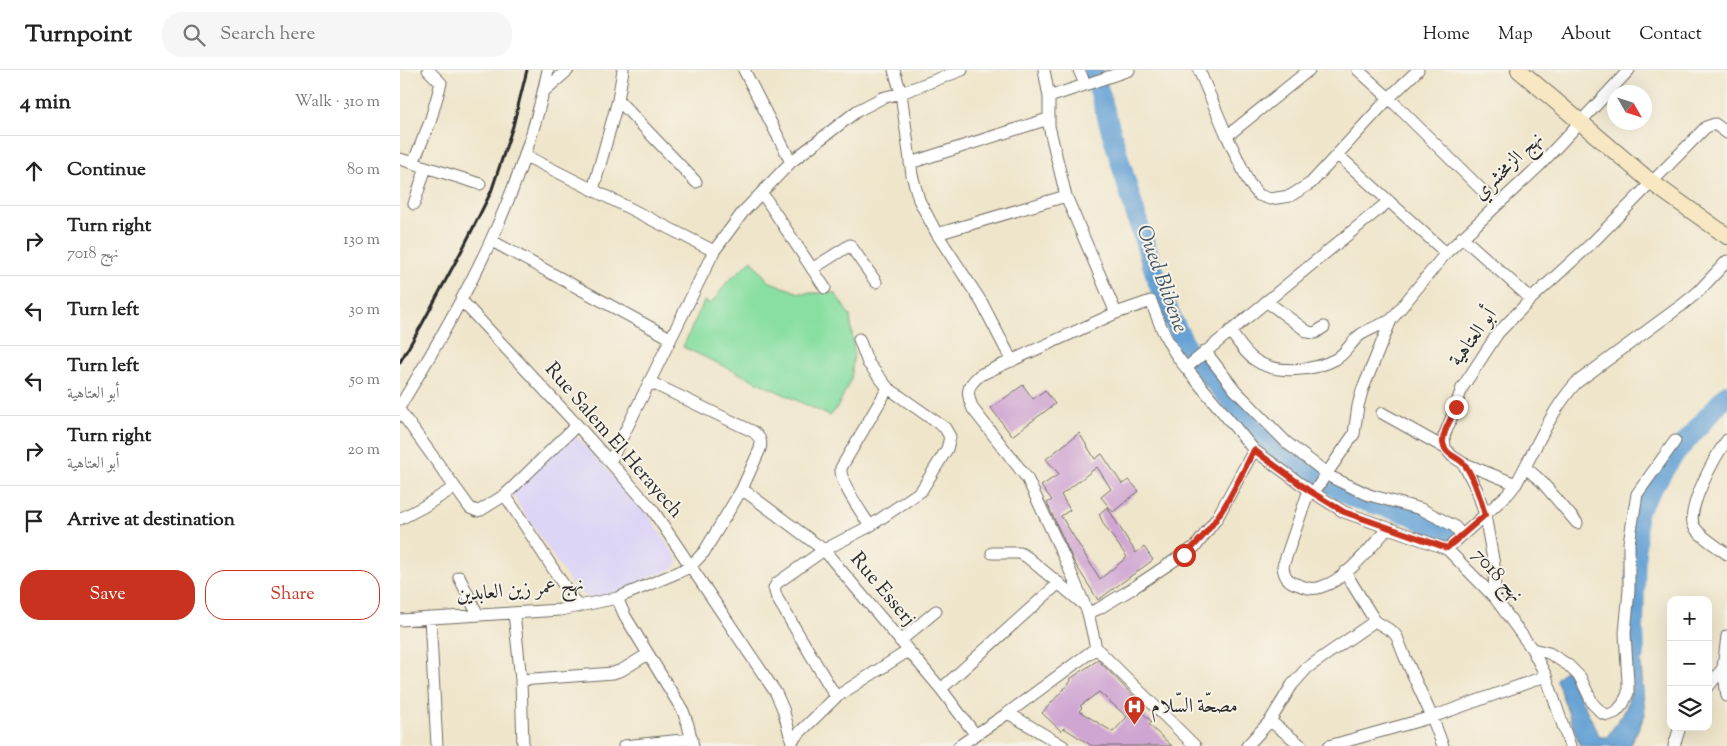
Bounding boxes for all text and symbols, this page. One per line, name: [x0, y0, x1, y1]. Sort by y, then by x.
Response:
search box: [162, 12, 512, 57]
text: Turnpoint: [25, 18, 132, 52]
icon: search: [180, 21, 208, 49]
text: Search here: [220, 21, 315, 48]
text: Home: [1423, 22, 1470, 48]
text: Map: [1498, 22, 1533, 48]
text: About: [1561, 22, 1611, 48]
text: Contact: [1639, 22, 1702, 48]
north arrow: [1607, 85, 1652, 130]
text: 4 min: [20, 88, 71, 118]
text: Walk · 310 m: [295, 91, 380, 114]
street label: نهج الزمخشري: [1467, 126, 1551, 209]
icon: ahead: [20, 157, 48, 185]
text: Continue: [67, 157, 146, 184]
text: 80 m: [347, 159, 380, 182]
text: Turn right: [67, 213, 151, 240]
water label: Oued Blibene: [1128, 221, 1194, 337]
icon: right: [20, 227, 48, 255]
text: 130 m: [343, 229, 380, 252]
text: نهج 7018: [67, 243, 119, 266]
icon: left: [20, 297, 48, 325]
text: Turn left: [67, 297, 139, 324]
text: 30 m: [349, 299, 380, 322]
street label: أبو العتاهية: [1441, 301, 1505, 373]
text: Turn left: [67, 353, 139, 380]
street label: Rue Salem El Herayech: [537, 357, 689, 526]
icon: left: [20, 367, 48, 395]
text: 50 m: [349, 369, 380, 392]
text: أبو العتاهية: [67, 383, 120, 406]
route end: [1445, 396, 1468, 419]
text: Turn right: [67, 423, 151, 450]
icon: right: [20, 437, 48, 465]
text: 20 m: [347, 439, 380, 462]
text: أبو العتاهية: [67, 453, 120, 476]
icon: arrive: [20, 507, 48, 535]
text: Arrive at destination: [67, 507, 235, 534]
street label: نهج 7018: [1464, 542, 1529, 610]
route start: [1173, 544, 1196, 567]
street label: Rue Esserj: [842, 547, 922, 633]
button: Save: [20, 570, 195, 620]
button: Share: [205, 570, 380, 620]
street label: نهج عمر زين العابدين: [455, 571, 585, 612]
map controls: [1667, 596, 1712, 731]
button: +: [1667, 596, 1712, 641]
button: −: [1667, 641, 1712, 686]
button: layers: [1667, 686, 1712, 731]
place label: مصحّة السّلام: [1151, 691, 1238, 723]
hospital icon: مصحّة السّلام: [1123, 695, 1147, 726]

